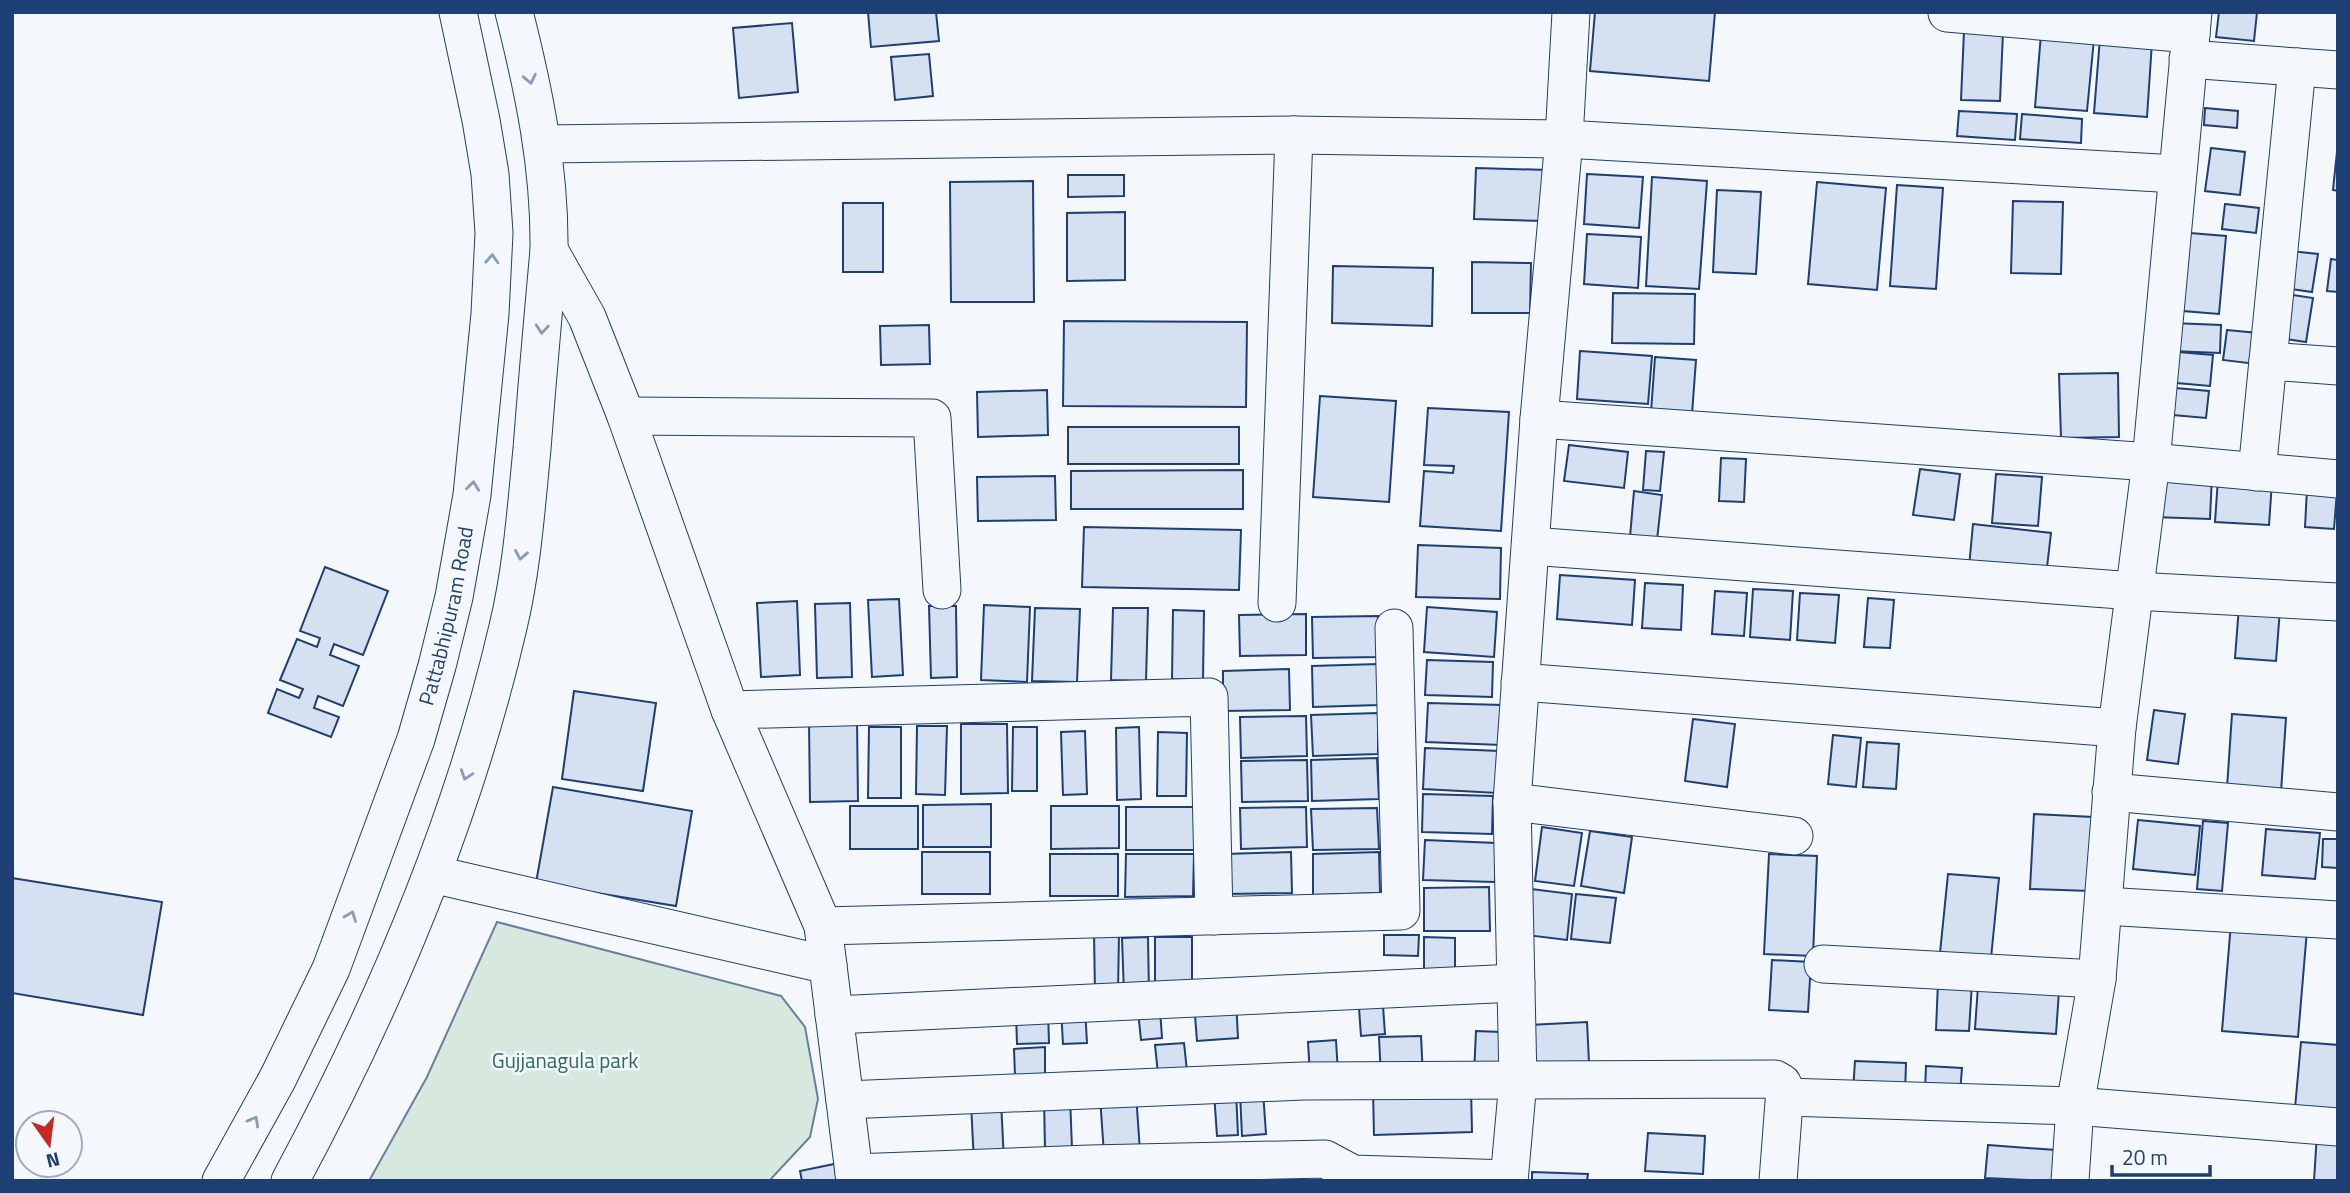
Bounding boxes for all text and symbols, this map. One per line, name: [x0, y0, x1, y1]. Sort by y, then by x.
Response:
one-way arrow: [522, 73, 537, 85]
one-way arrow: [485, 253, 500, 264]
one-way arrow: [535, 323, 550, 334]
one-way arrow: [465, 480, 480, 491]
street label: Pattabhipuram Road: [409, 524, 481, 709]
one-way arrow: [514, 549, 529, 561]
one-way arrow: [460, 769, 474, 781]
one-way arrow: [343, 910, 357, 922]
park label: Gujjanagula park: [492, 1044, 638, 1076]
north arrow: [14, 1109, 84, 1179]
one-way arrow: [246, 1116, 259, 1128]
scale bar: [2112, 1134, 2210, 1178]
text: 20 m: [2122, 1141, 2168, 1173]
text: N: [43, 1145, 63, 1177]

